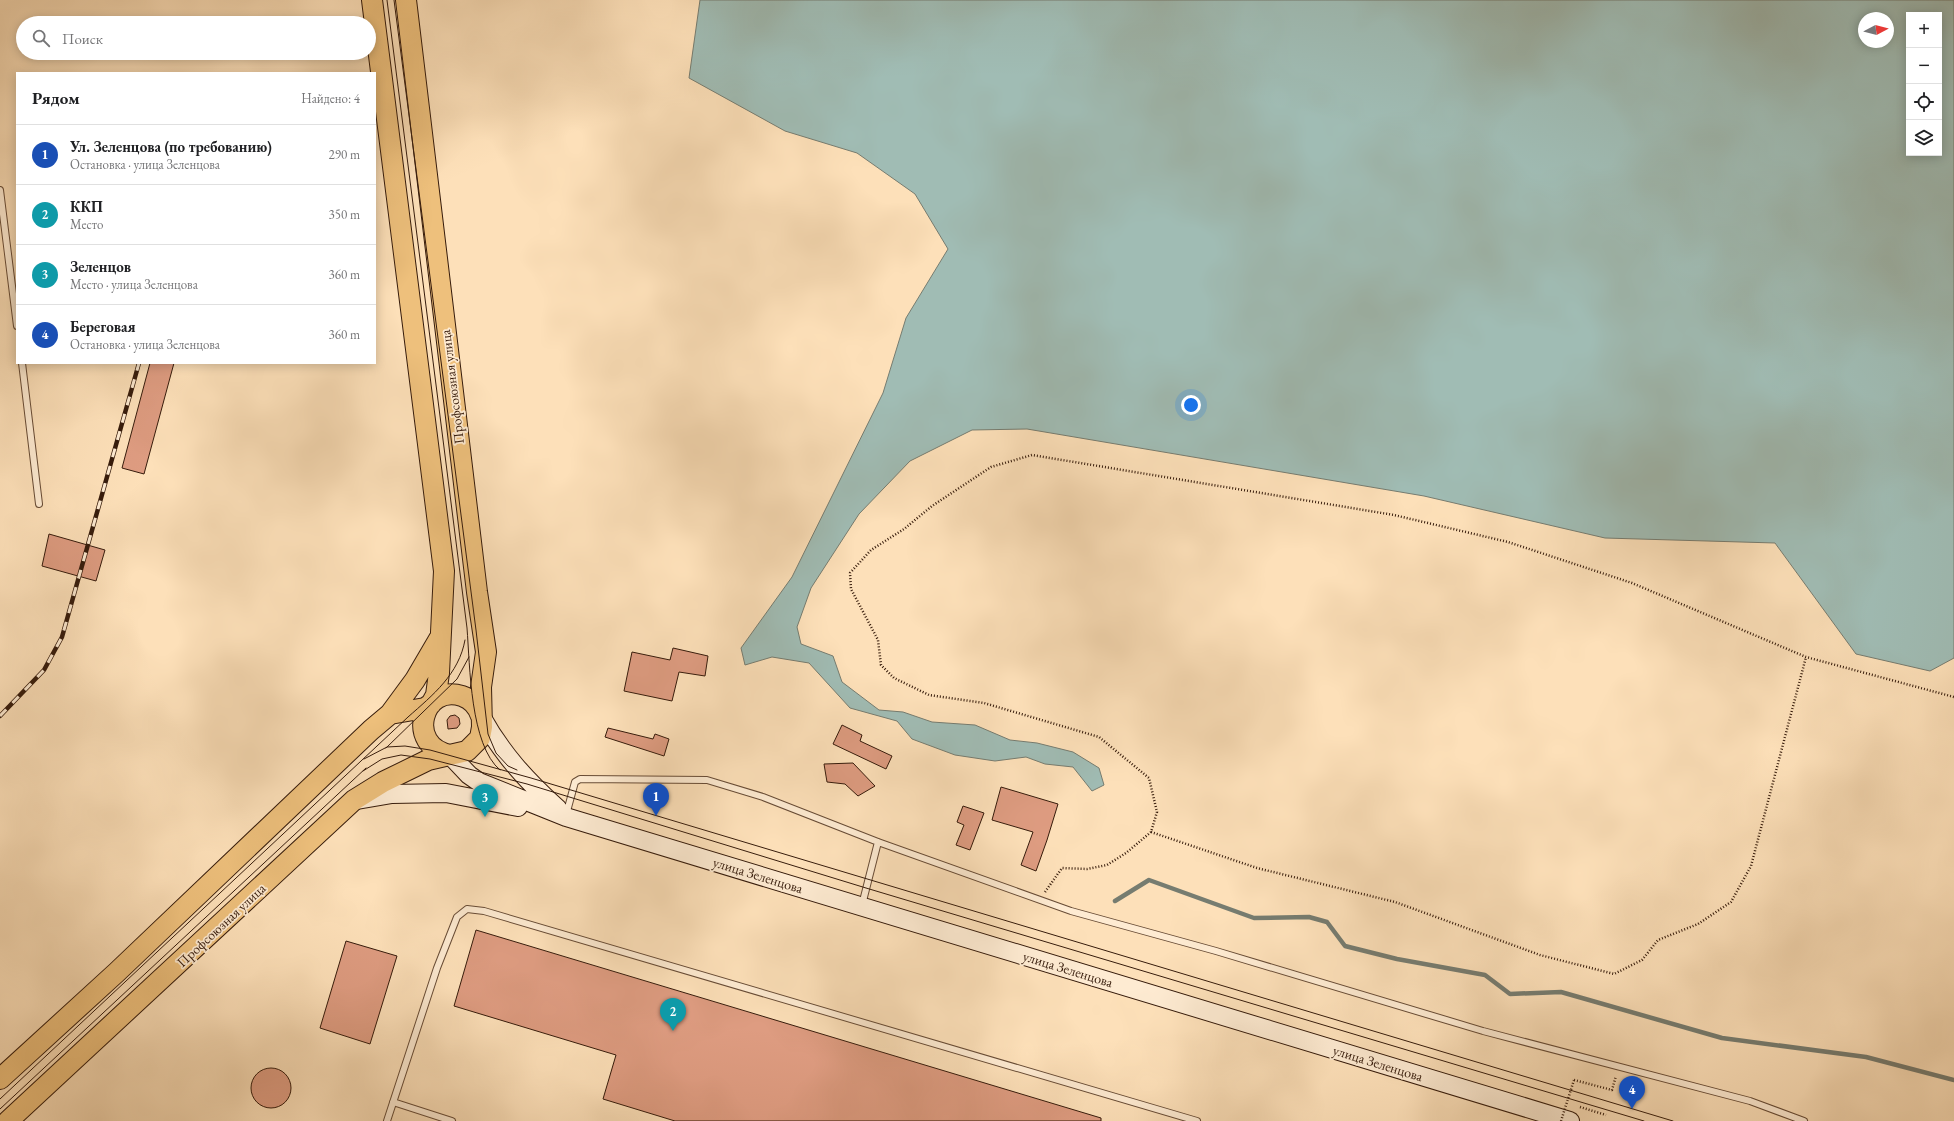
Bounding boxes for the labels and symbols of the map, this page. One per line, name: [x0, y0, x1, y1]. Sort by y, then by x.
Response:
north arrow: [1858, 12, 1894, 48]
street label: Профсоюзная улица: [436, 328, 468, 445]
your location: [1181, 395, 1201, 415]
pin: 1: [643, 783, 669, 816]
pin: 3: [472, 784, 498, 817]
street label: улица Зеленцова: [711, 853, 806, 897]
street label: Профсоюзная улица: [173, 879, 270, 971]
street label: улица Зеленцова: [1021, 947, 1116, 991]
pin: 2: [660, 998, 686, 1031]
street label: улица Зеленцова: [1331, 1041, 1426, 1085]
pin: 4: [1619, 1076, 1645, 1109]

